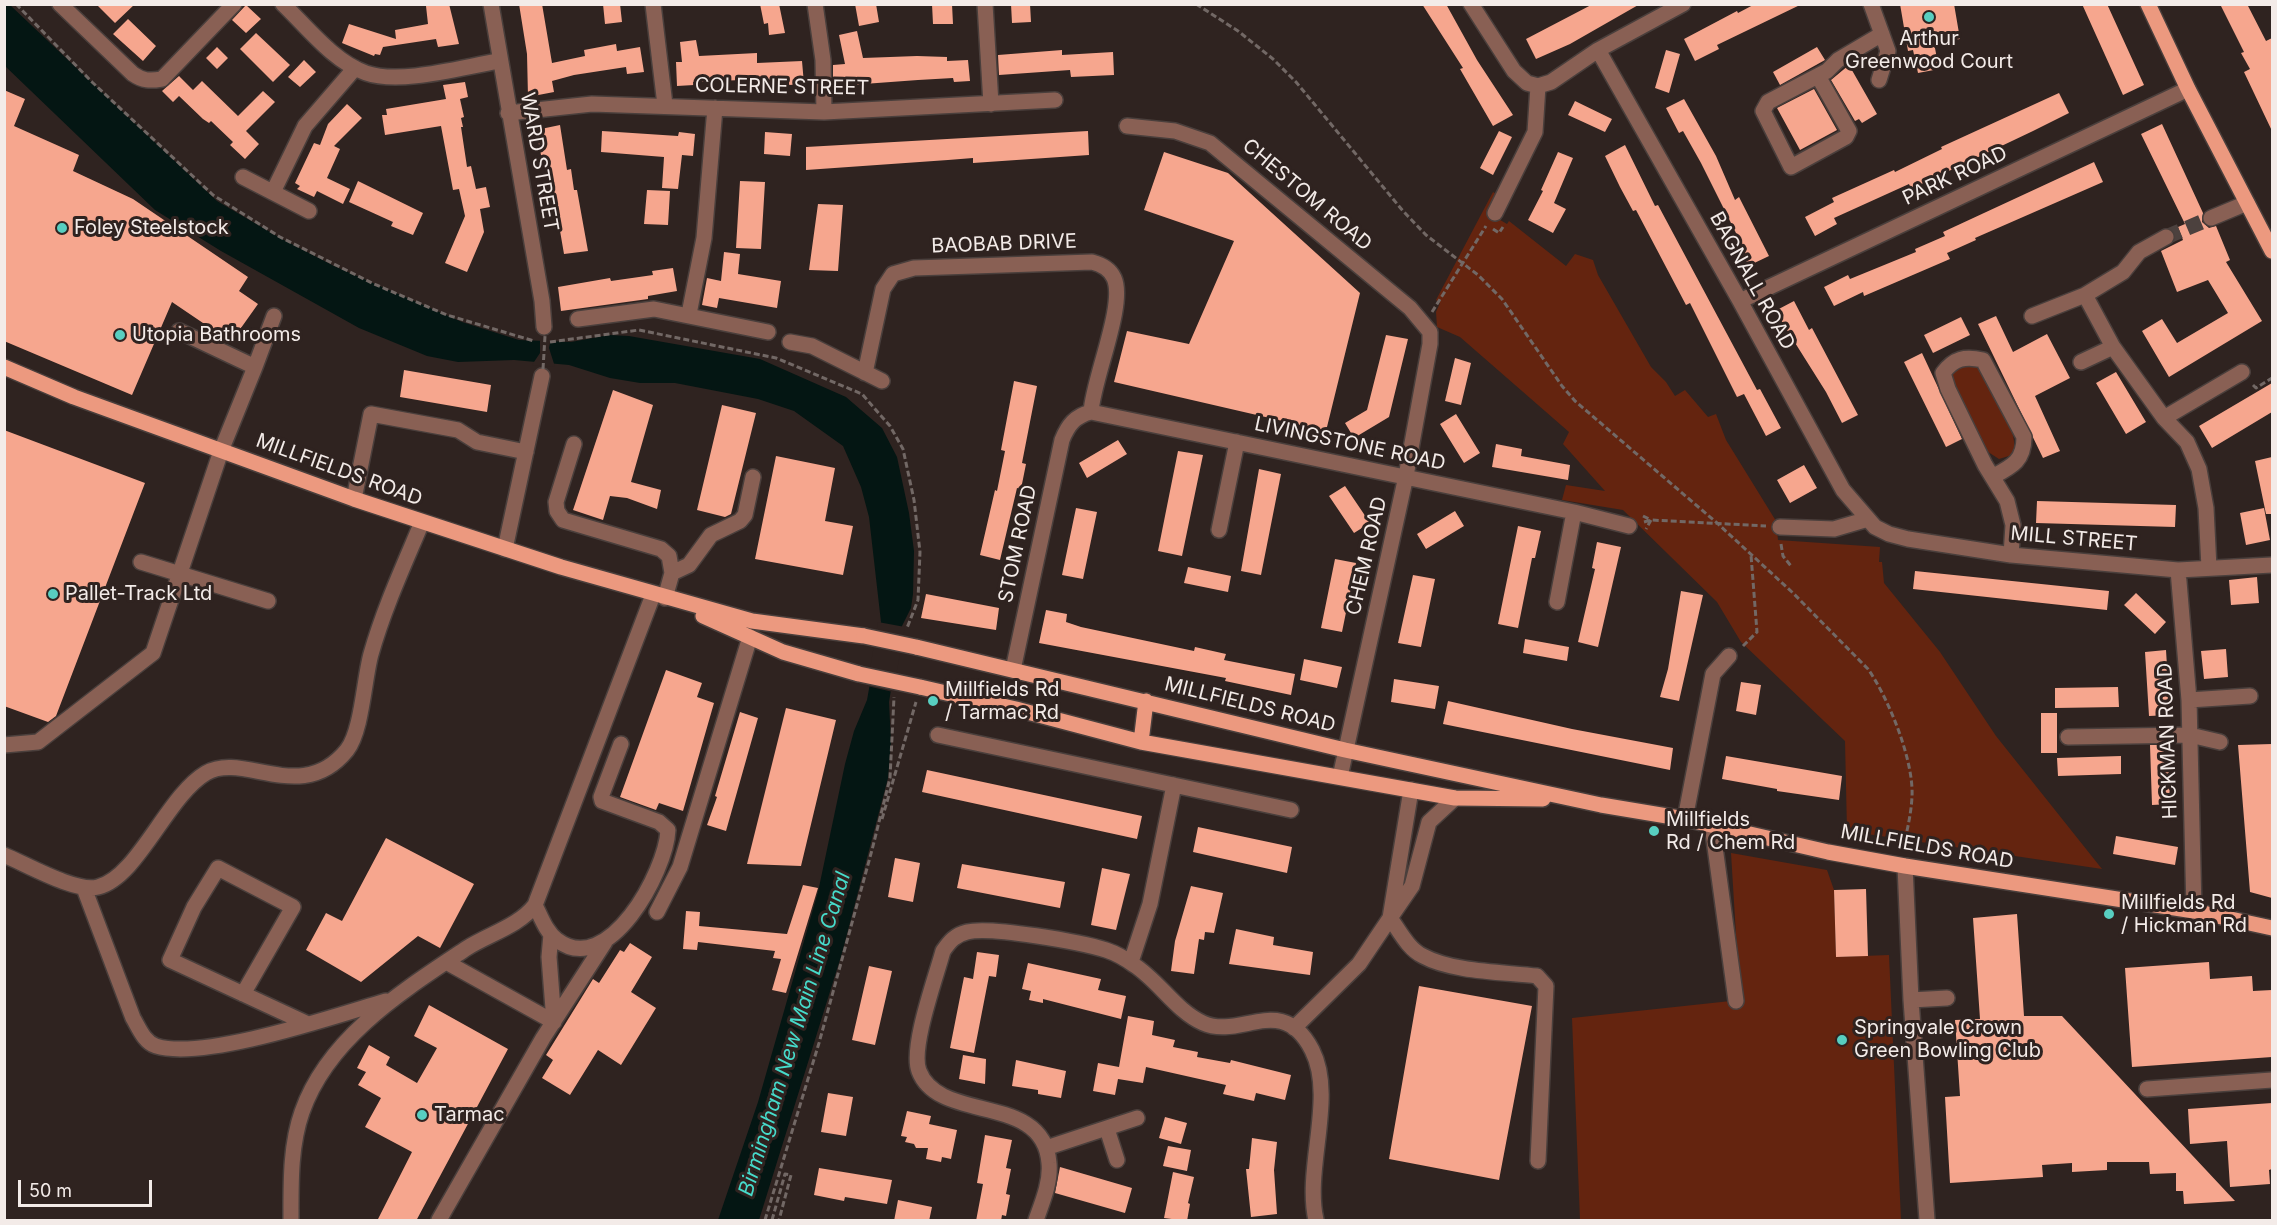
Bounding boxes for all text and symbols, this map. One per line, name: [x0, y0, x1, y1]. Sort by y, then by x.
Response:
marker: Arthur Greenwood Court: [1922, 10, 1936, 24]
place label: Arthur Greenwood Court: [1845, 27, 2013, 74]
street label: COLERNE STREET: [695, 73, 869, 101]
street label: WARD STREET: [515, 91, 563, 233]
street label: CHESTOM ROAD: [1237, 134, 1377, 256]
street label: PARK ROAD: [1899, 141, 2011, 211]
street label: BAGNALL ROAD: [1704, 208, 1800, 354]
place label: Foley Steelstock: [74, 216, 229, 240]
marker: Foley Steelstock: [55, 221, 69, 235]
street label: BAOBAB DRIVE: [931, 229, 1077, 259]
place label: Utopia Bathrooms: [132, 323, 301, 347]
marker: Utopia Bathrooms: [113, 328, 127, 342]
street label: LIVINGSTONE ROAD: [1252, 412, 1448, 476]
street label: MILLFIELDS ROAD: [253, 429, 425, 511]
street label: STOM ROAD: [994, 483, 1042, 605]
street label: CHEM ROAD: [1342, 494, 1392, 618]
street label: MILL STREET: [2010, 522, 2138, 556]
place label: Pallet-Track Ltd: [65, 582, 212, 606]
marker: Pallet-Track Ltd: [46, 587, 60, 601]
street label: HICKMAN ROAD: [2153, 662, 2183, 820]
street label: MILLFIELDS ROAD: [1162, 672, 1338, 738]
place label: Millfields Rd / Tarmac Rd: [945, 678, 1060, 725]
marker: Millfields Rd / Tarmac Rd: [926, 694, 940, 708]
place label: Millfields Rd / Chem Rd: [1666, 808, 1795, 855]
street label: MILLFIELDS ROAD: [1839, 820, 2015, 874]
marker: Millfields Rd / Chem Rd: [1647, 824, 1661, 838]
water label: Birmingham New Main Line Canal: [734, 869, 856, 1199]
place label: Millfields Rd / Hickman Rd: [2121, 891, 2247, 938]
marker: Millfields Rd / Hickman Rd: [2102, 907, 2116, 921]
place label: Springvale Crown Green Bowling Club: [1854, 1016, 2041, 1063]
marker: Springvale Crown Green Bowling Club: [1835, 1033, 1849, 1047]
place label: Tarmac: [434, 1103, 505, 1127]
marker: Tarmac: [415, 1108, 429, 1122]
scale bar: [21, 1168, 154, 1206]
text: 50 m: [29, 1180, 72, 1201]

